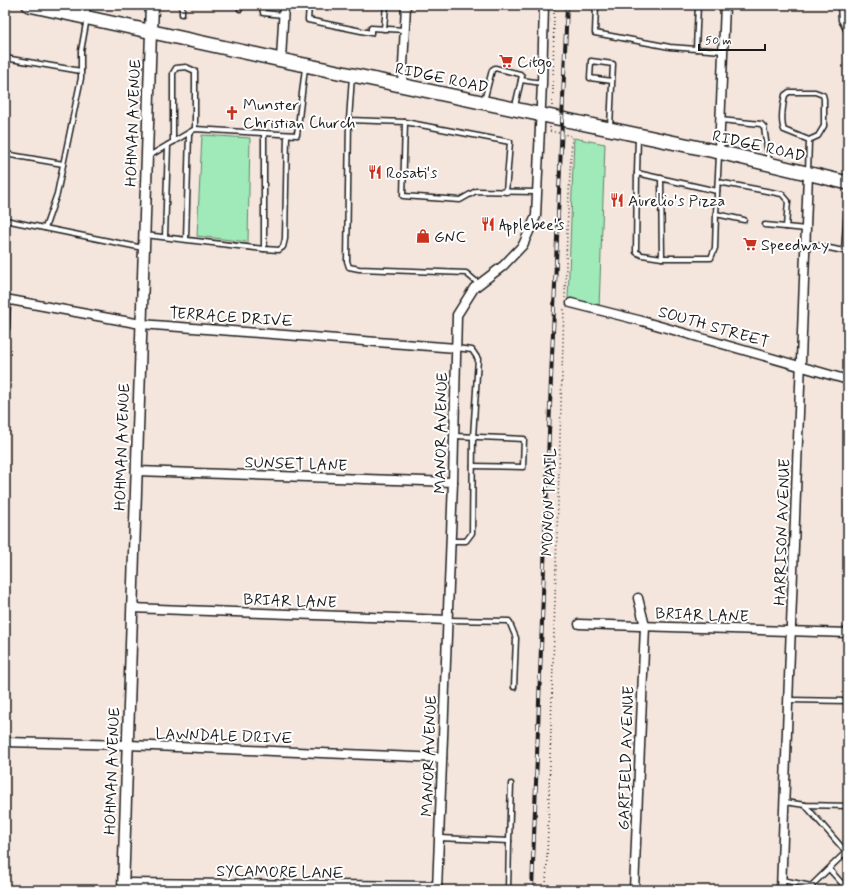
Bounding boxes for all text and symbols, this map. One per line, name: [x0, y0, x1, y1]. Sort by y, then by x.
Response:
scale bar: [699, 26, 765, 52]
text: 50 m: [705, 33, 732, 49]
place label: Citgo: [517, 52, 552, 74]
supermarket icon: Citgo: [498, 53, 514, 69]
street label: RIDGE ROAD: [393, 58, 490, 99]
street label: HOHMAN AVENUE: [121, 59, 146, 187]
place label: Munster Christian Church: [243, 95, 355, 134]
church icon: Munster Christian Church: [224, 105, 240, 121]
street label: RIDGE ROAD: [710, 126, 807, 167]
place label: Rosati's: [386, 163, 437, 184]
restaurant icon: Rosati's: [367, 164, 383, 180]
place label: Aurelio's Pizza: [628, 191, 725, 212]
restaurant icon: Aurelio's Pizza: [609, 192, 625, 208]
place label: Applebee's: [499, 215, 564, 237]
restaurant icon: Applebee's: [480, 216, 496, 232]
place label: GNC: [434, 227, 466, 248]
shop icon: GNC: [415, 228, 431, 244]
place label: Speedway: [761, 235, 829, 256]
supermarket icon: Speedway: [742, 236, 758, 252]
street label: SOUTH STREET: [656, 302, 771, 353]
street label: TERRACE DRIVE: [169, 303, 293, 332]
street label: MANOR AVENUE: [430, 372, 453, 494]
street label: HOHMAN AVENUE: [110, 383, 135, 511]
street label: MONON TRAIL: [537, 447, 562, 557]
street label: SUNSET LANE: [244, 452, 348, 477]
street label: HARRISON AVENUE: [769, 458, 796, 606]
street label: BRIAR LANE: [243, 589, 337, 614]
street label: BRIAR LANE: [655, 603, 749, 628]
street label: GARFIELD AVENUE: [613, 685, 640, 831]
street label: MANOR AVENUE: [417, 695, 442, 817]
street label: HOHMAN AVENUE: [100, 707, 125, 835]
street label: LAWNDALE DRIVE: [155, 724, 293, 749]
street label: SYCAMORE LANE: [216, 861, 344, 884]

